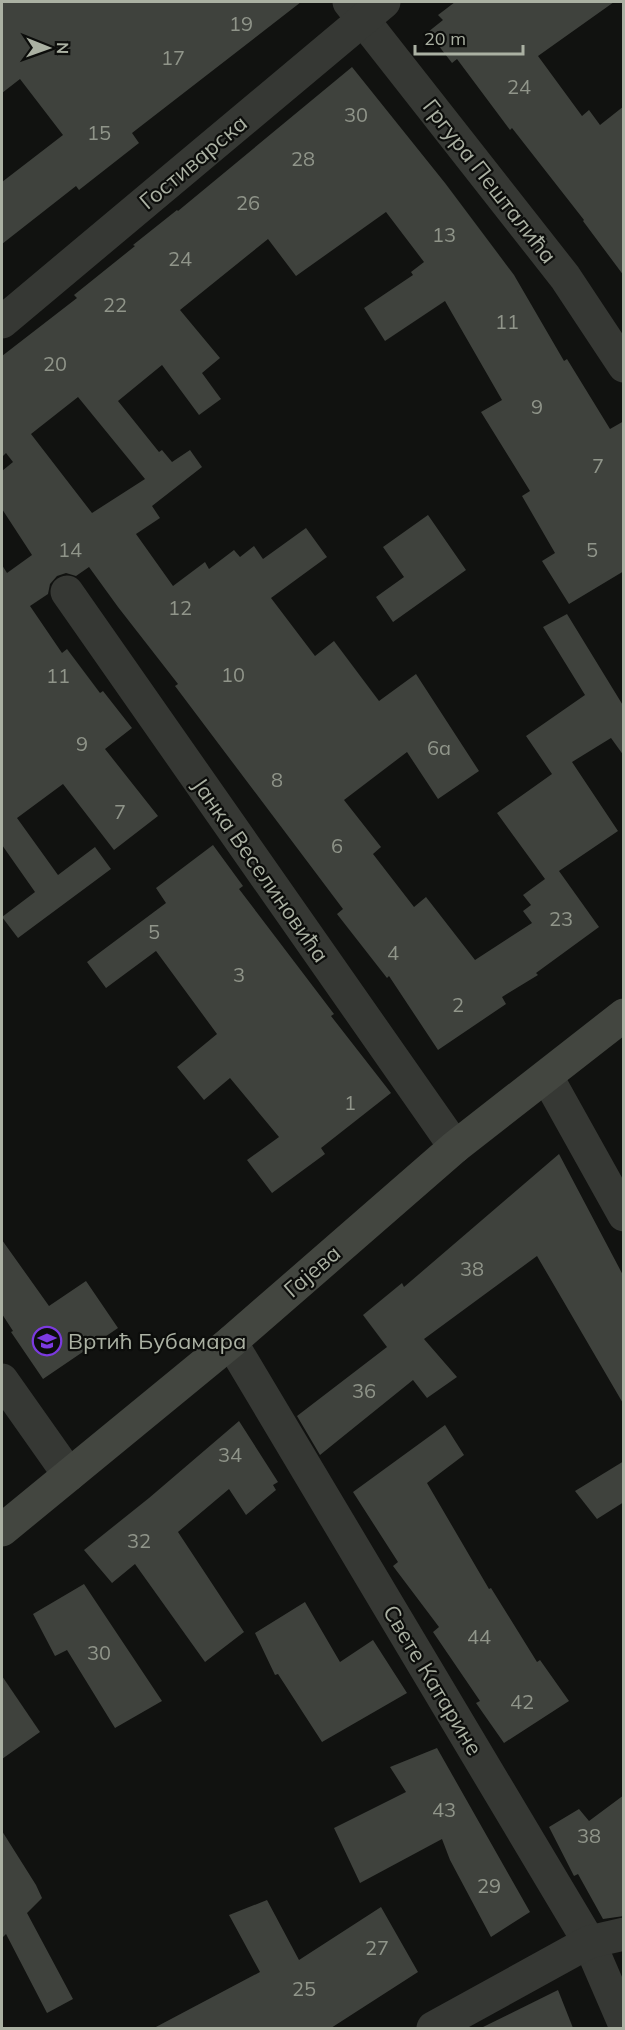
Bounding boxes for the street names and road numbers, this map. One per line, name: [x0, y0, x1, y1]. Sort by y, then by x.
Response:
street label: Гргура Пешталића: [417, 93, 563, 269]
street label: Гостиварска: [133, 109, 253, 215]
street label: Јанка Веселиновића: [187, 772, 335, 968]
street label: Гајева: [278, 1239, 346, 1303]
street label: Свете Катарине: [377, 1600, 489, 1760]

